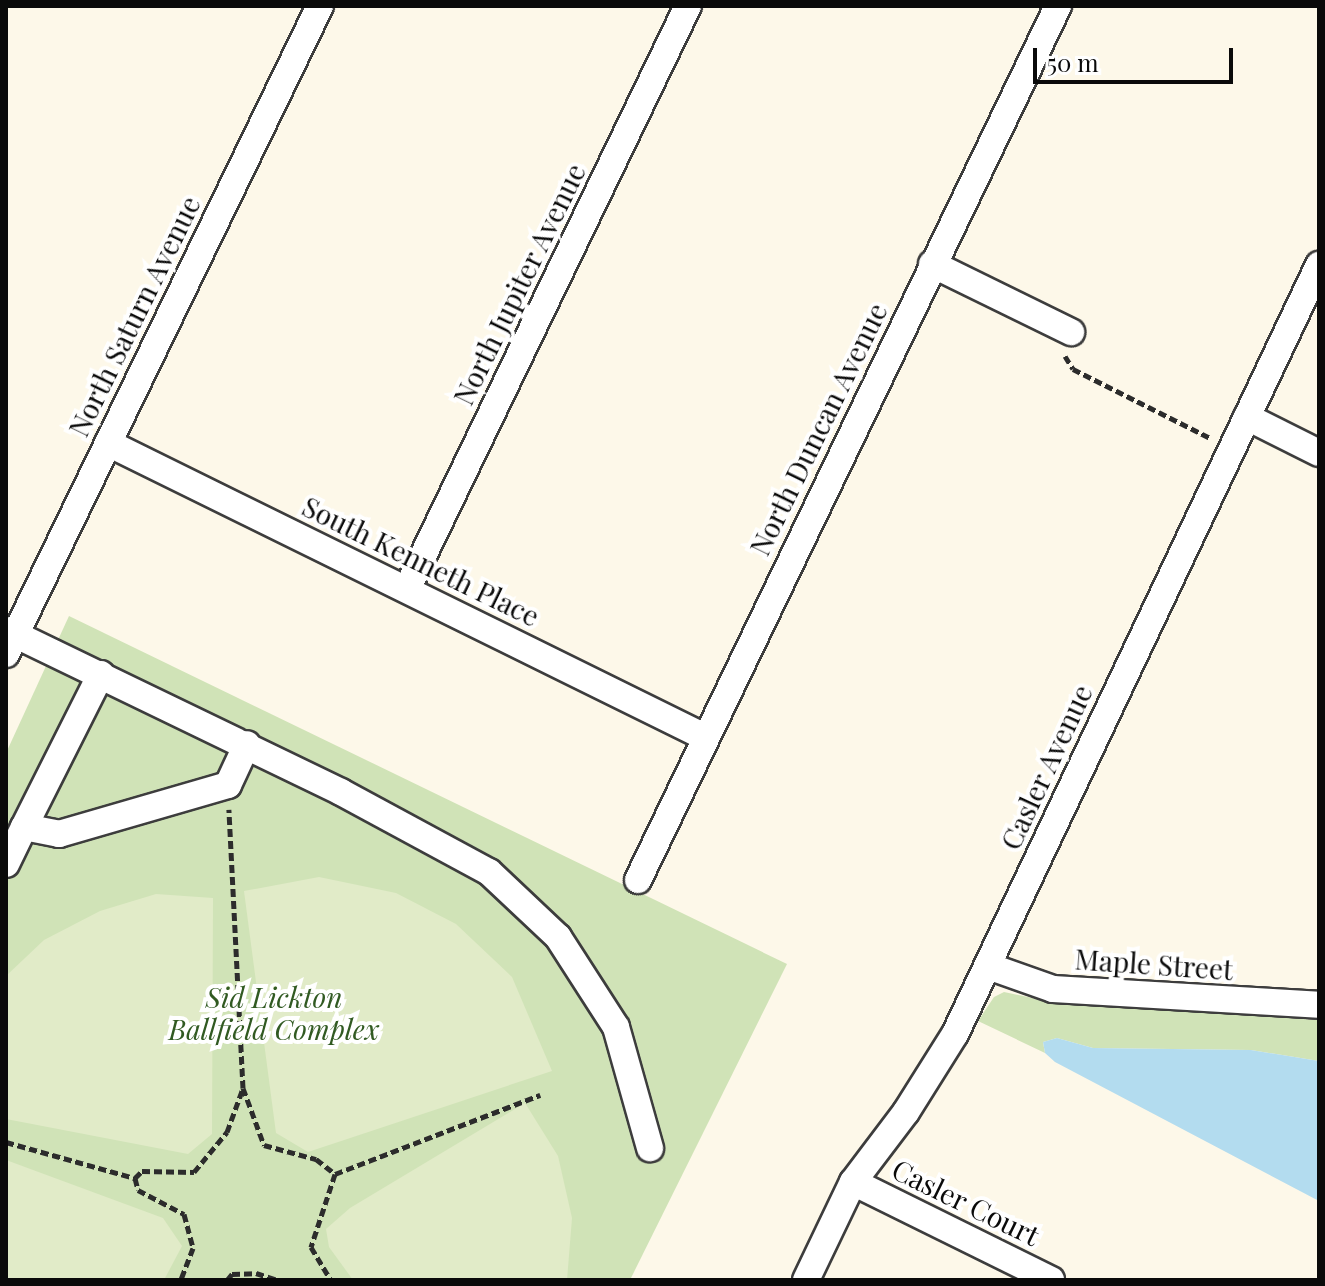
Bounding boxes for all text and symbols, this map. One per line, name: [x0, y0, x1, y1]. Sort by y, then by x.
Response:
scale bar: [1037, 32, 1237, 82]
text: 50 m: [1047, 46, 1099, 78]
street label: North Jupiter Avenue: [446, 157, 592, 411]
street label: North Saturn Avenue: [61, 190, 207, 442]
street label: North Duncan Avenue: [742, 297, 894, 561]
street label: South Kenneth Place: [297, 489, 545, 633]
street label: Casler Avenue: [993, 679, 1099, 855]
street label: Maple Street: [1074, 942, 1234, 986]
park label: Sid Lickton Ballfield Complex: [168, 980, 380, 1046]
street label: Casler Court: [887, 1152, 1045, 1252]

